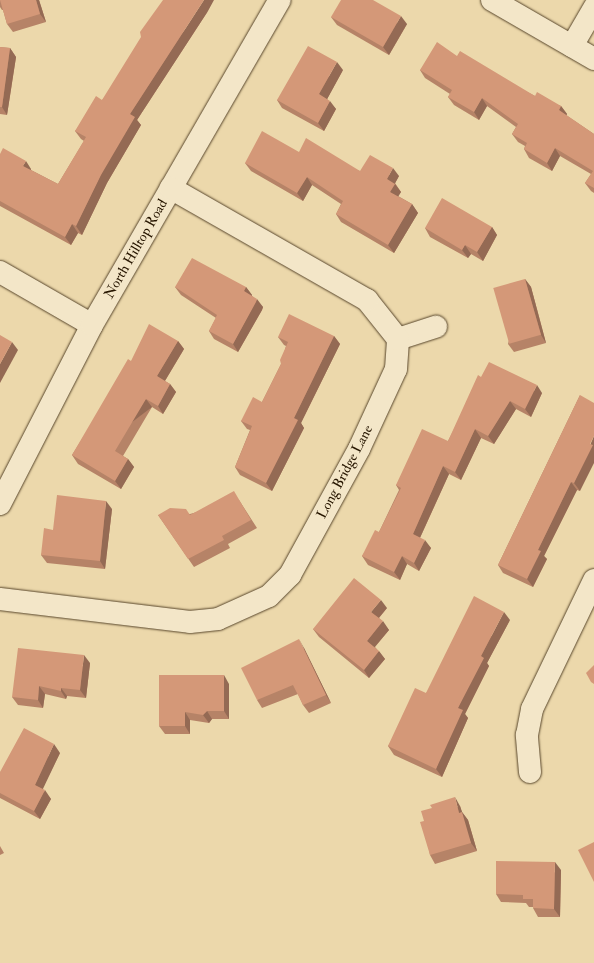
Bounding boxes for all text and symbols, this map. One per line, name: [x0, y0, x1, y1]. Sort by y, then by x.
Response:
street label: North Hilltop Road: [101, 196, 171, 302]
street label: Long Bridge Lane: [313, 422, 377, 522]

